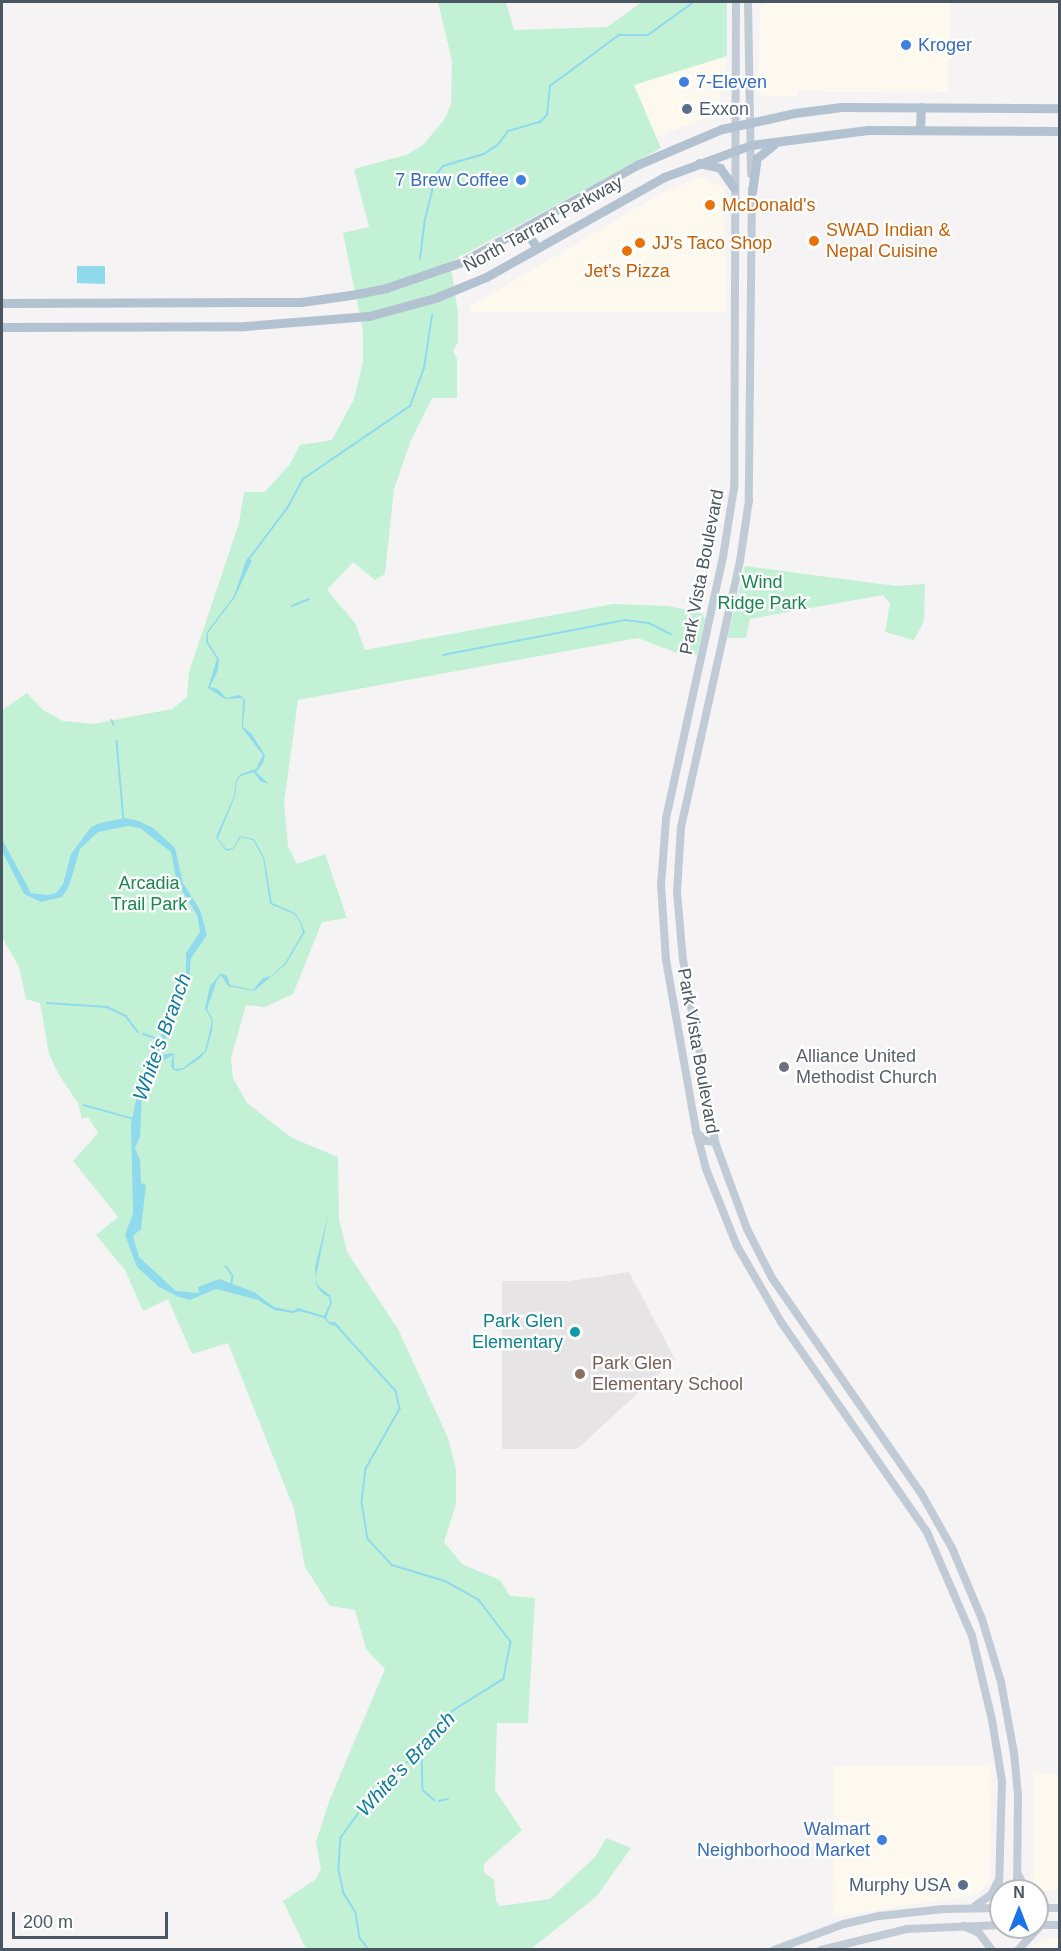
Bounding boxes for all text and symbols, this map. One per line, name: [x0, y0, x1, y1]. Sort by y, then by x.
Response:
place label: Kroger: [918, 34, 972, 56]
marker: Kroger: [899, 38, 913, 52]
place label: 7-Eleven: [696, 71, 767, 93]
marker: 7-Eleven: [677, 75, 691, 89]
place label: Exxon: [699, 98, 749, 120]
marker: Exxon: [680, 102, 694, 116]
place label: 7 Brew Coffee: [395, 169, 509, 191]
street label: North Tarrant Parkway: [459, 171, 627, 277]
marker: 7 Brew Coffee: [514, 173, 528, 187]
place label: McDonald's: [722, 194, 815, 216]
marker: McDonald's: [703, 198, 717, 212]
place label: SWAD Indian & Nepal Cuisine: [826, 220, 950, 262]
place label: JJ's Taco Shop: [652, 232, 772, 254]
marker: SWAD Indian & Nepal Cuisine: [807, 234, 821, 248]
marker: JJ's Taco Shop: [633, 236, 647, 250]
marker: Jet's Pizza: [620, 244, 634, 258]
place label: Jet's Pizza: [584, 260, 670, 282]
street label: Park Vista Boulevard: [675, 488, 729, 656]
park label: Wind Ridge Park: [717, 572, 807, 614]
park label: Arcadia Trail Park: [111, 873, 187, 916]
street label: Park Vista Boulevard: [673, 967, 723, 1135]
water label: White's Branch: [128, 970, 196, 1104]
place label: Alliance United Methodist Church: [796, 1046, 937, 1088]
marker: Alliance United Methodist Church: [777, 1060, 791, 1074]
place label: Park Glen Elementary: [472, 1311, 563, 1354]
marker: Park Glen Elementary: [568, 1325, 582, 1339]
place label: Park Glen Elementary School: [592, 1353, 743, 1396]
marker: Park Glen Elementary School: [573, 1367, 587, 1381]
water label: White's Branch: [352, 1707, 460, 1821]
place label: Walmart Neighborhood Market: [697, 1819, 870, 1862]
marker: Walmart Neighborhood Market: [875, 1833, 889, 1847]
place label: Murphy USA: [849, 1874, 951, 1896]
marker: Murphy USA: [956, 1878, 970, 1892]
north arrow: [989, 1879, 1049, 1939]
text: N: [1013, 1884, 1025, 1901]
scale bar: [15, 1900, 171, 1938]
text: 200 m: [23, 1912, 73, 1932]

